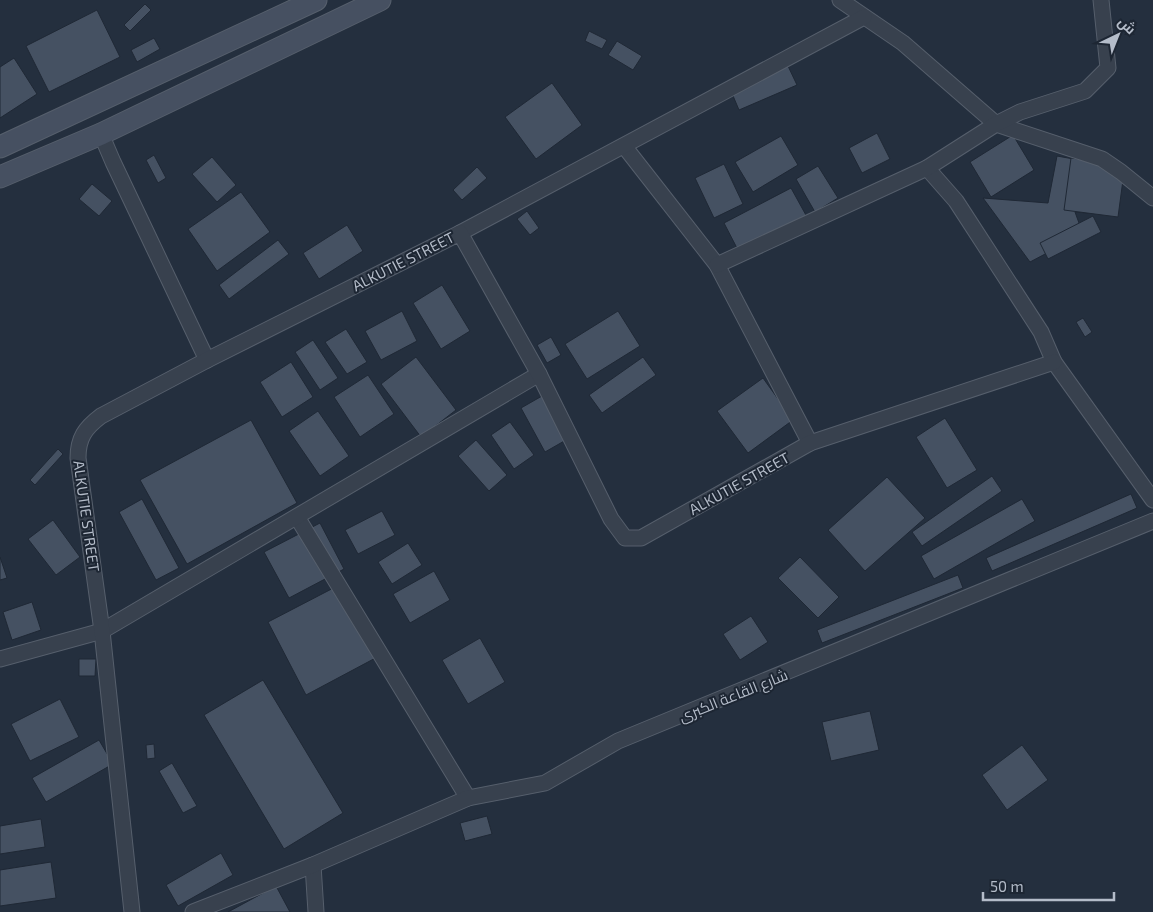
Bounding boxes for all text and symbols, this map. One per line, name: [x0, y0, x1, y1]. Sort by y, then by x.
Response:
north arrow: [1093, 10, 1143, 60]
text: ش: [1114, 13, 1140, 38]
street label: ALKUTIE STREET: [349, 227, 457, 294]
street label: ALKUTIE STREET: [686, 448, 793, 518]
street label: ALKUTIE STREET: [70, 459, 104, 573]
street label: شارع القاعة الكبرى: [676, 665, 791, 728]
scale bar: [983, 870, 1114, 902]
text: 50 m: [990, 877, 1024, 895]

